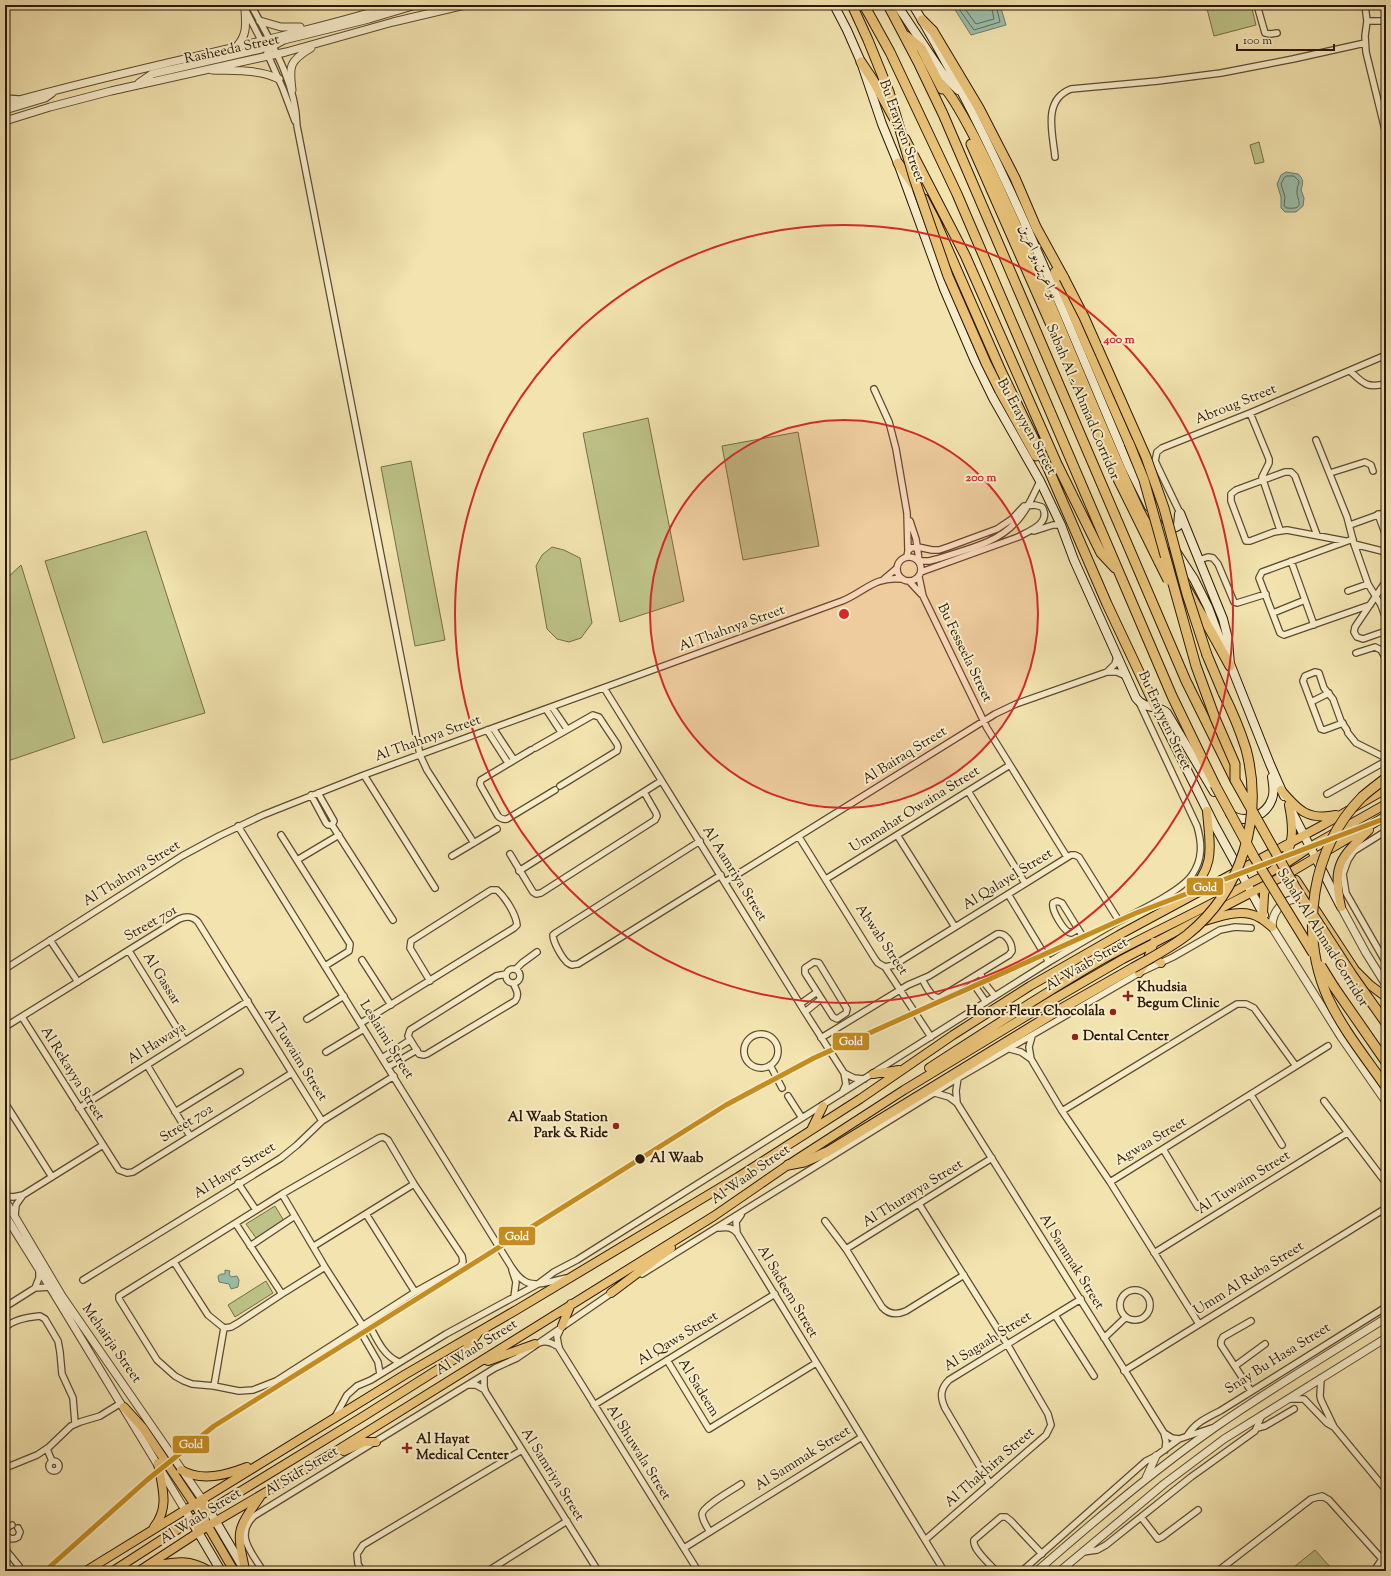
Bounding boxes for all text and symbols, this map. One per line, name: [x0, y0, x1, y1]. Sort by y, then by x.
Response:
scale bar: [1237, 26, 1334, 52]
street label: Rasheeda Street: [183, 30, 282, 70]
text: 100 m: [1243, 32, 1272, 50]
street label: Bu Erayyen Street: [873, 77, 929, 185]
street label: بو اعرين,بو اعرين: [1013, 222, 1063, 303]
street label: Sabah Al - Ahmad Corridor: [1040, 321, 1124, 484]
text: 400 m: [1102, 331, 1135, 349]
street label: Bu Erayyen Street: [991, 375, 1061, 479]
street label: Abroug Street: [1192, 380, 1280, 430]
text: 200 m: [966, 469, 996, 487]
street label: Al Thahnya Street: [676, 600, 788, 657]
street label: Bu Fesseela Street: [931, 600, 997, 706]
centre of rings: [837, 607, 851, 621]
street label: Bu Erayyen Street: [1132, 668, 1196, 774]
street label: Al Thahnya Street: [372, 710, 484, 767]
street label: Al Bairaq Street: [859, 722, 951, 790]
street label: Ummahat Owaina Street: [846, 762, 984, 858]
street label: Al Aamriya Street: [697, 822, 772, 926]
street label: Al Thahnya Street: [79, 836, 185, 912]
street label: Al Qalayel Street: [959, 844, 1057, 916]
street label: Sabah Al Ahmad Corridor: [1271, 865, 1373, 1012]
line badge: Gold: [1186, 877, 1224, 896]
text: Gold: [1193, 880, 1218, 896]
street label: Abwab Street: [850, 900, 912, 980]
street label: Street 701: [121, 901, 181, 947]
street label: Al Waab Street: [1042, 933, 1132, 997]
street label: Al Gassar: [137, 949, 185, 1010]
place label: Khudsia Begum Clinic: [1137, 978, 1220, 1014]
marker: Khudsia Begum Clinic: [1122, 990, 1134, 1002]
street label: Leslaimi Street: [354, 997, 418, 1083]
place label: Honor Fleur Chocolala: [966, 1002, 1106, 1022]
street label: Al Tuwaim Street: [258, 1005, 332, 1106]
marker: Honor Fleur Chocolala: [1108, 1007, 1118, 1017]
street label: Al Hawaya: [124, 1018, 191, 1070]
street label: Al Rekayya Street: [35, 1023, 109, 1125]
place label: Dental Center: [1083, 1027, 1170, 1047]
line badge: Gold: [832, 1032, 870, 1051]
marker: Dental Center: [1070, 1032, 1080, 1042]
text: Gold: [839, 1034, 864, 1050]
street label: Street 702: [156, 1099, 218, 1148]
place label: Al Waab Station Park & Ride: [508, 1108, 609, 1144]
street label: Agwaa Street: [1111, 1113, 1191, 1171]
marker: Al Waab Station Park & Ride: [611, 1121, 621, 1131]
street label: Al Hayer Street: [190, 1138, 280, 1204]
street label: Al Waab Street: [707, 1140, 795, 1210]
street label: Al Tuwaim Street: [1194, 1146, 1295, 1220]
place label: Al Waab: [650, 1149, 704, 1169]
marker: Al Waab: [633, 1152, 647, 1166]
street label: Al Thurayya Street: [859, 1155, 967, 1233]
street label: Al Sammak Street: [1034, 1210, 1109, 1314]
line badge: Gold: [498, 1226, 536, 1246]
text: Gold: [505, 1229, 530, 1245]
street label: Umm Al Ruba Street: [1190, 1237, 1308, 1321]
street label: Al Sadeem Street: [752, 1242, 823, 1342]
street label: Mehairja Street: [76, 1300, 146, 1388]
street label: Al Qaws Street: [634, 1307, 722, 1371]
street label: Al Sagaah Street: [940, 1307, 1036, 1377]
street label: Al Waab Street: [432, 1315, 522, 1381]
street label: Snay Bu Hasa Street: [1221, 1318, 1335, 1400]
street label: Al Sadeem: [672, 1355, 724, 1421]
street label: Al Shuwala Street: [601, 1401, 676, 1505]
street label: Al Sammak Street: [751, 1421, 855, 1496]
street label: Al Thakhira Street: [941, 1423, 1039, 1513]
street label: Al Samriya Street: [515, 1425, 589, 1526]
place label: Al Hayat Medical Center: [416, 1430, 510, 1466]
line badge: Gold: [172, 1435, 210, 1454]
text: Gold: [179, 1437, 204, 1453]
street label: Al Sidr Street: [261, 1442, 343, 1502]
marker: Al Hayat Medical Center: [401, 1442, 413, 1454]
street label: Al Waab Street: [156, 1484, 246, 1550]

